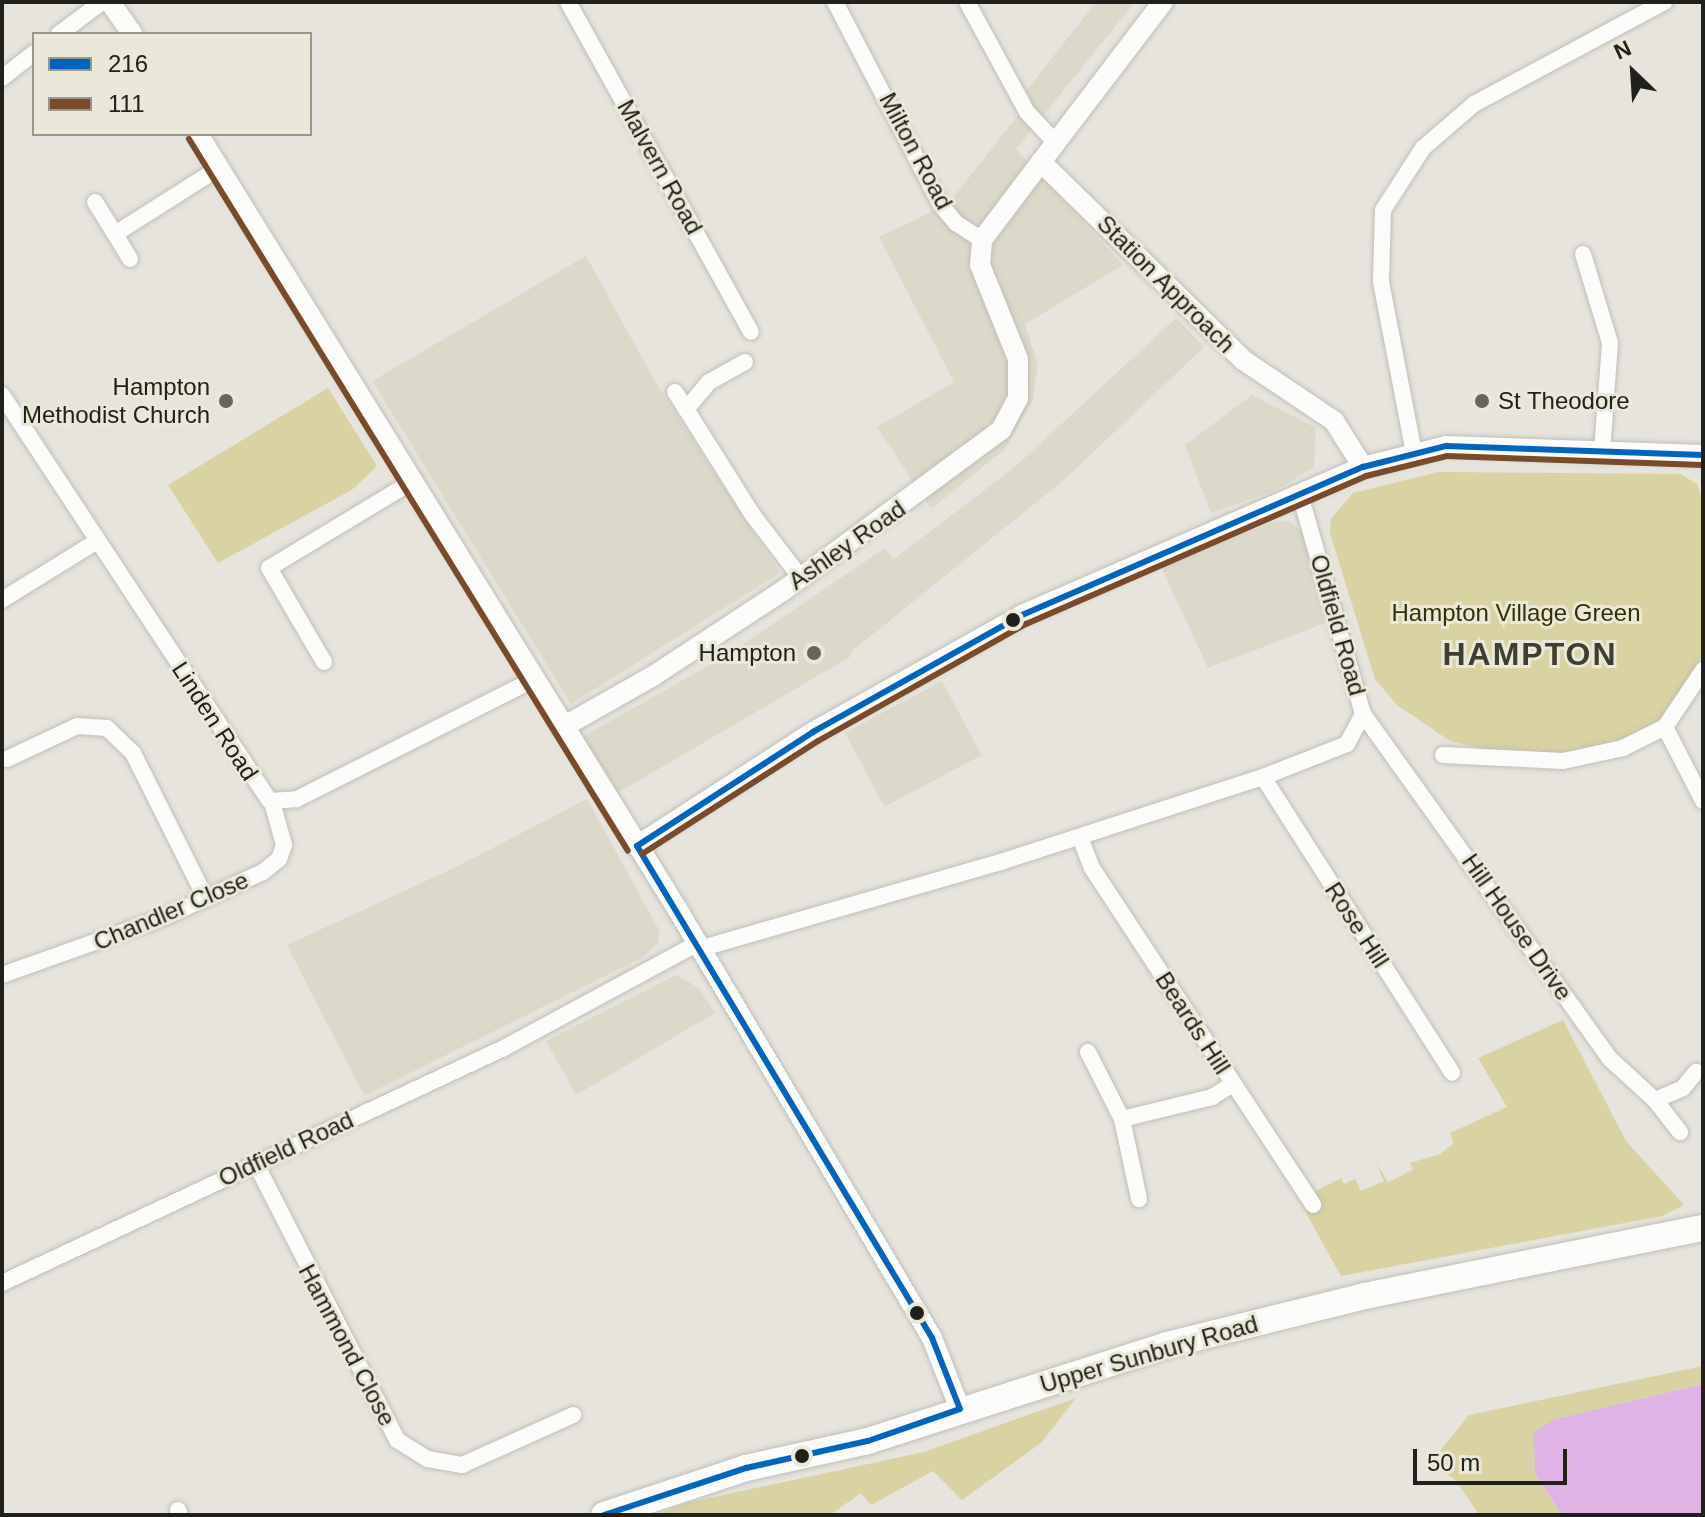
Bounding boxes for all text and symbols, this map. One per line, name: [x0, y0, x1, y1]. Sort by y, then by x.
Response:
legend: [32, 32, 312, 136]
north arrow: [1593, 32, 1673, 112]
text: N: [1610, 35, 1635, 64]
text: 216: [108, 50, 148, 77]
street label: Milton Road: [873, 88, 959, 214]
text: 111: [108, 90, 144, 117]
street label: Malvern Road: [611, 95, 709, 239]
street label: Station Approach: [1091, 209, 1241, 359]
place label: Hampton Methodist Church: [22, 373, 210, 429]
place label: St Theodore: [1498, 387, 1630, 415]
marker: Hampton Methodist Church: [217, 392, 235, 410]
marker: St Theodore: [1473, 392, 1491, 410]
street label: Ashley Road: [783, 494, 911, 596]
street label: Oldfield Road: [1304, 551, 1372, 699]
park label: Hampton Village Green: [1391, 599, 1641, 627]
unlabelled marker: [1005, 612, 1021, 628]
district label: HAMPTON: [1442, 635, 1618, 673]
place label: Hampton: [699, 639, 796, 667]
marker: Hampton: [803, 642, 825, 664]
street label: Linden Road: [166, 656, 264, 786]
street label: Hill House Drive: [1456, 848, 1578, 1006]
street label: Chandler Close: [89, 865, 253, 957]
street label: Rose Hill: [1319, 877, 1395, 973]
street label: Beards Hill: [1149, 966, 1237, 1080]
street label: Oldfield Road: [214, 1105, 358, 1193]
street label: Hammond Close: [292, 1259, 402, 1431]
unlabelled marker: [909, 1305, 925, 1321]
street label: Upper Sunbury Road: [1037, 1309, 1261, 1399]
scale bar: [1417, 1433, 1571, 1483]
unlabelled marker: [794, 1448, 810, 1464]
text: 50 m: [1427, 1449, 1480, 1476]

